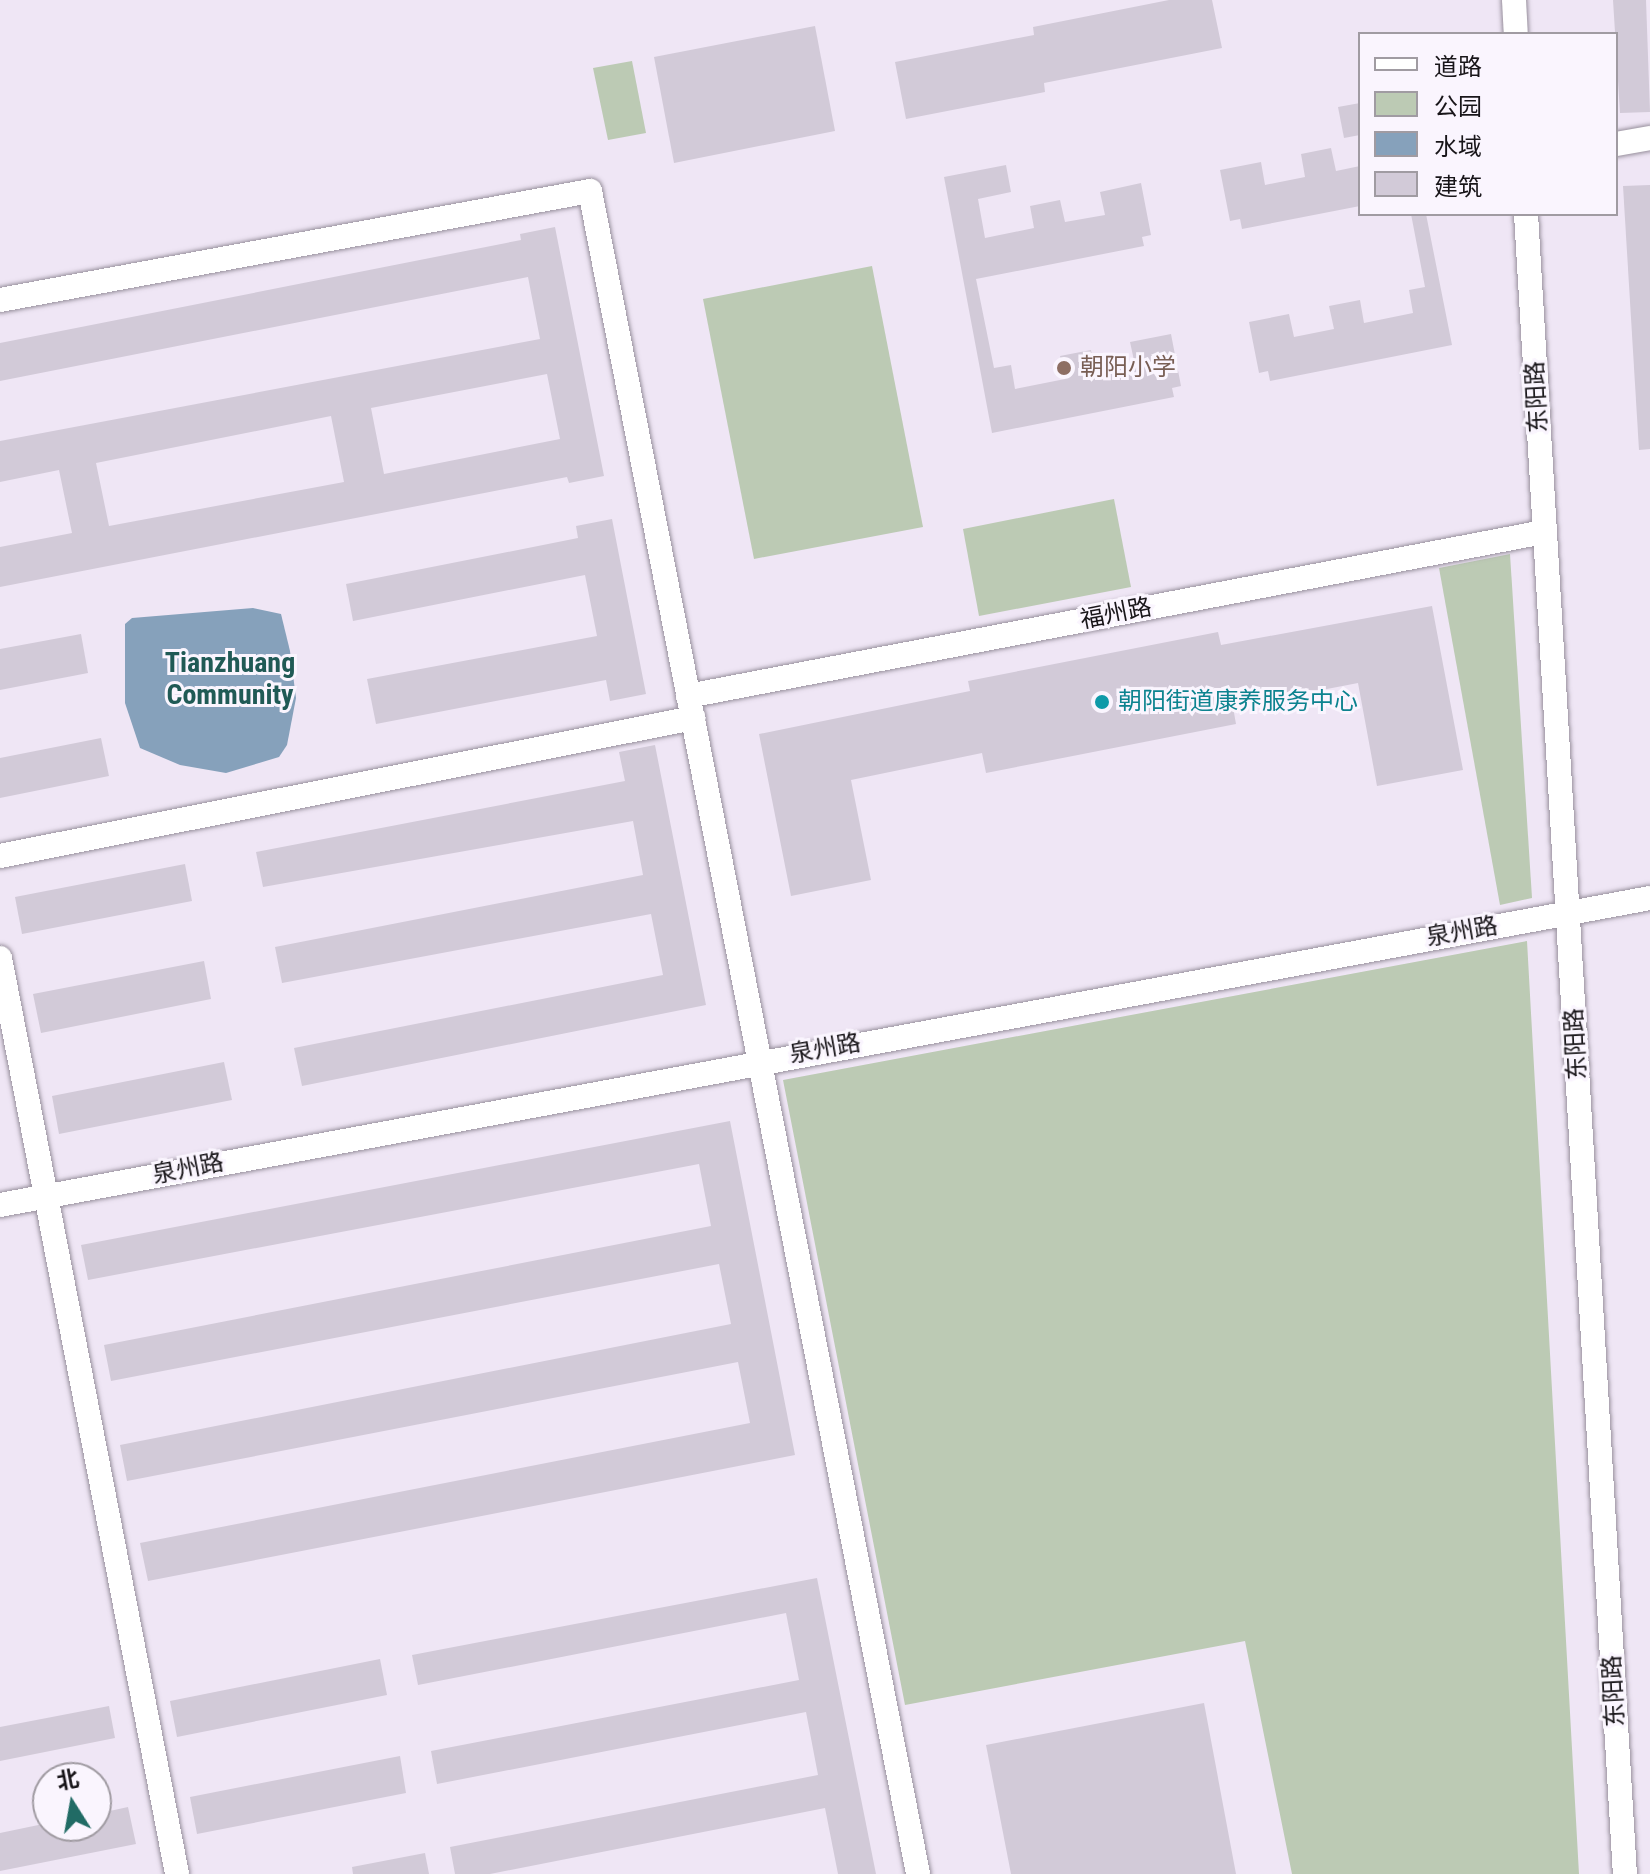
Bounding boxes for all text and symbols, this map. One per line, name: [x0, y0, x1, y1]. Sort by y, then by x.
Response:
legend: [1358, 32, 1618, 216]
text: 道路: [1434, 53, 1482, 81]
text: 公园: [1434, 93, 1482, 121]
text: 水域: [1434, 133, 1482, 161]
text: 建筑: [1434, 173, 1482, 201]
place label: 朝阳小学: [1080, 354, 1176, 382]
marker: 朝阳小学: [1055, 359, 1073, 377]
street label: 东阳路: [1521, 360, 1553, 434]
street label: 福州路: [1078, 593, 1154, 635]
district label: Tianzhuang Community: [165, 646, 295, 712]
place label: 朝阳街道康养服务中心: [1118, 688, 1358, 716]
marker: 朝阳街道康养服务中心: [1093, 693, 1111, 711]
street label: 泉州路: [1424, 912, 1500, 952]
street label: 东阳路: [1560, 1007, 1592, 1081]
street label: 泉州路: [787, 1029, 863, 1069]
street label: 泉州路: [150, 1148, 226, 1190]
street label: 东阳路: [1598, 1654, 1630, 1728]
north arrow: [32, 1762, 112, 1842]
text: 北: [55, 1766, 81, 1794]

